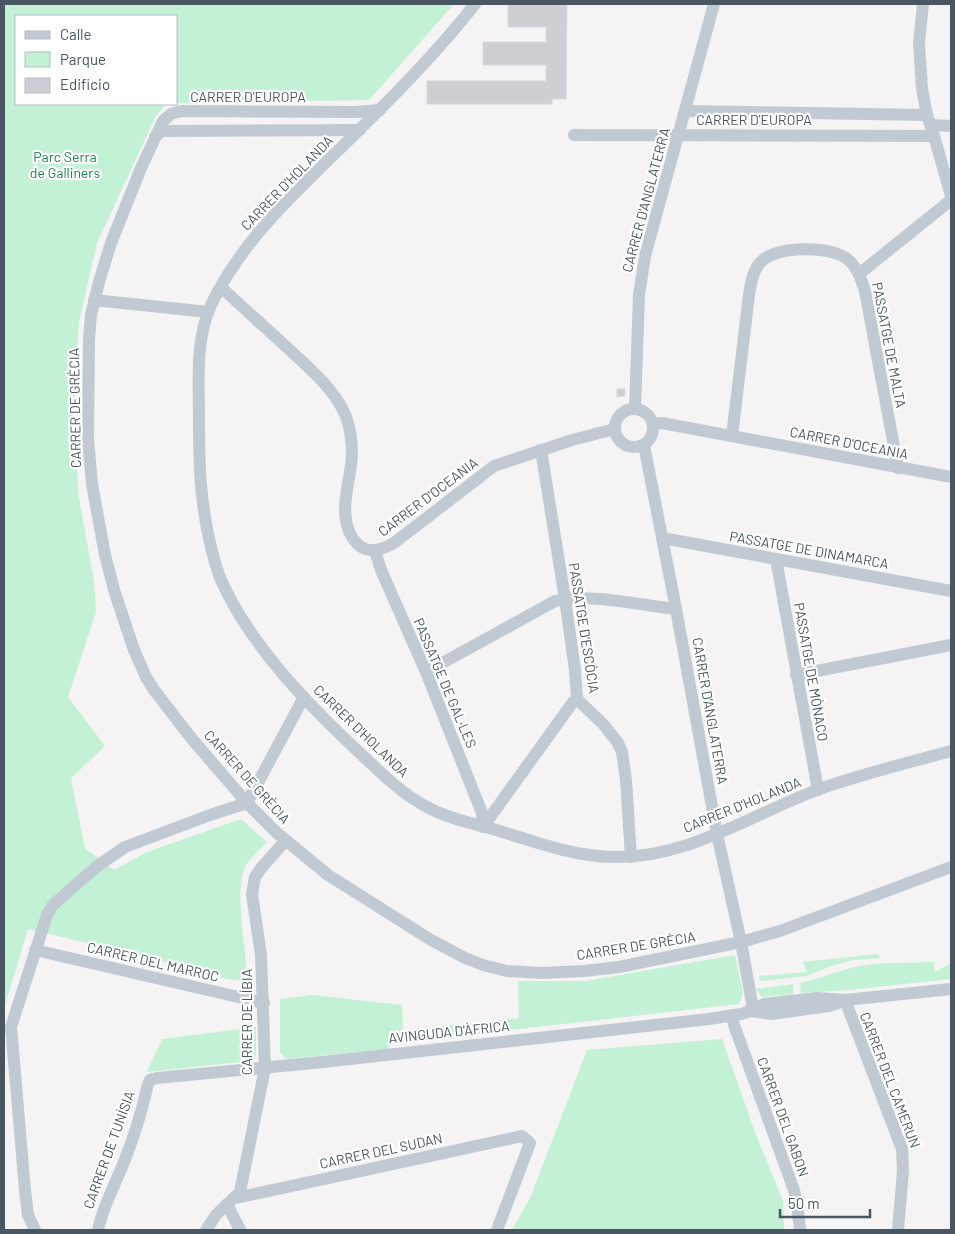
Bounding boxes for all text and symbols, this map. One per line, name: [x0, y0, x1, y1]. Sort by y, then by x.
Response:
legend: [15, 15, 178, 105]
text: Calle: [60, 25, 92, 43]
text: Parque: [60, 50, 106, 68]
text: Edificio: [60, 75, 110, 93]
street label: CARRER D'EUROPA: [190, 88, 306, 105]
street label: CARRER D'EUROPA: [696, 111, 812, 128]
street label: CARRER D'ANGLATERRA: [618, 125, 673, 274]
street label: CARRER D'HOLANDA: [237, 131, 337, 234]
park label: Parc Serra de Galliners: [30, 148, 100, 181]
street label: PASSATGE DE MALTA: [869, 281, 910, 410]
street label: CARRER DE GRÈCIA: [65, 347, 84, 468]
street label: CARRER D'OCEANIA: [788, 423, 910, 462]
street label: CARRER D'OCEANIA: [375, 453, 481, 540]
street label: PASSATGE DE DINAMARCA: [728, 527, 890, 572]
street label: PASSATGE D'ESCÒCIA: [566, 561, 603, 695]
street label: PASSATGE DE MÒNACO: [791, 601, 832, 743]
street label: PASSATGE DE GAL·LES: [410, 615, 481, 750]
street label: CARRER D'ANGLATERRA: [689, 636, 732, 786]
street label: CARRER D'HOLANDA: [310, 681, 413, 781]
street label: CARRER DE GRÈCIA: [201, 726, 294, 827]
street label: CARRER D'HOLANDA: [680, 773, 804, 836]
street label: CARRER DE GRÈCIA: [575, 928, 697, 963]
street label: CARRER DEL MARROC: [86, 938, 221, 985]
street label: CARRER DE LÍBIA: [238, 968, 255, 1075]
street label: CARRER DEL CAMERUN: [857, 1009, 924, 1150]
street label: AVINGUDA D'ÀFRICA: [388, 1017, 511, 1046]
street label: CARRER DEL GABON: [754, 1055, 813, 1179]
street label: CARRER DE TUNÍSIA: [79, 1088, 138, 1211]
street label: CARRER DEL SUDAN: [318, 1129, 444, 1172]
scale bar: [780, 1186, 870, 1218]
text: 50 m: [788, 1194, 820, 1212]

